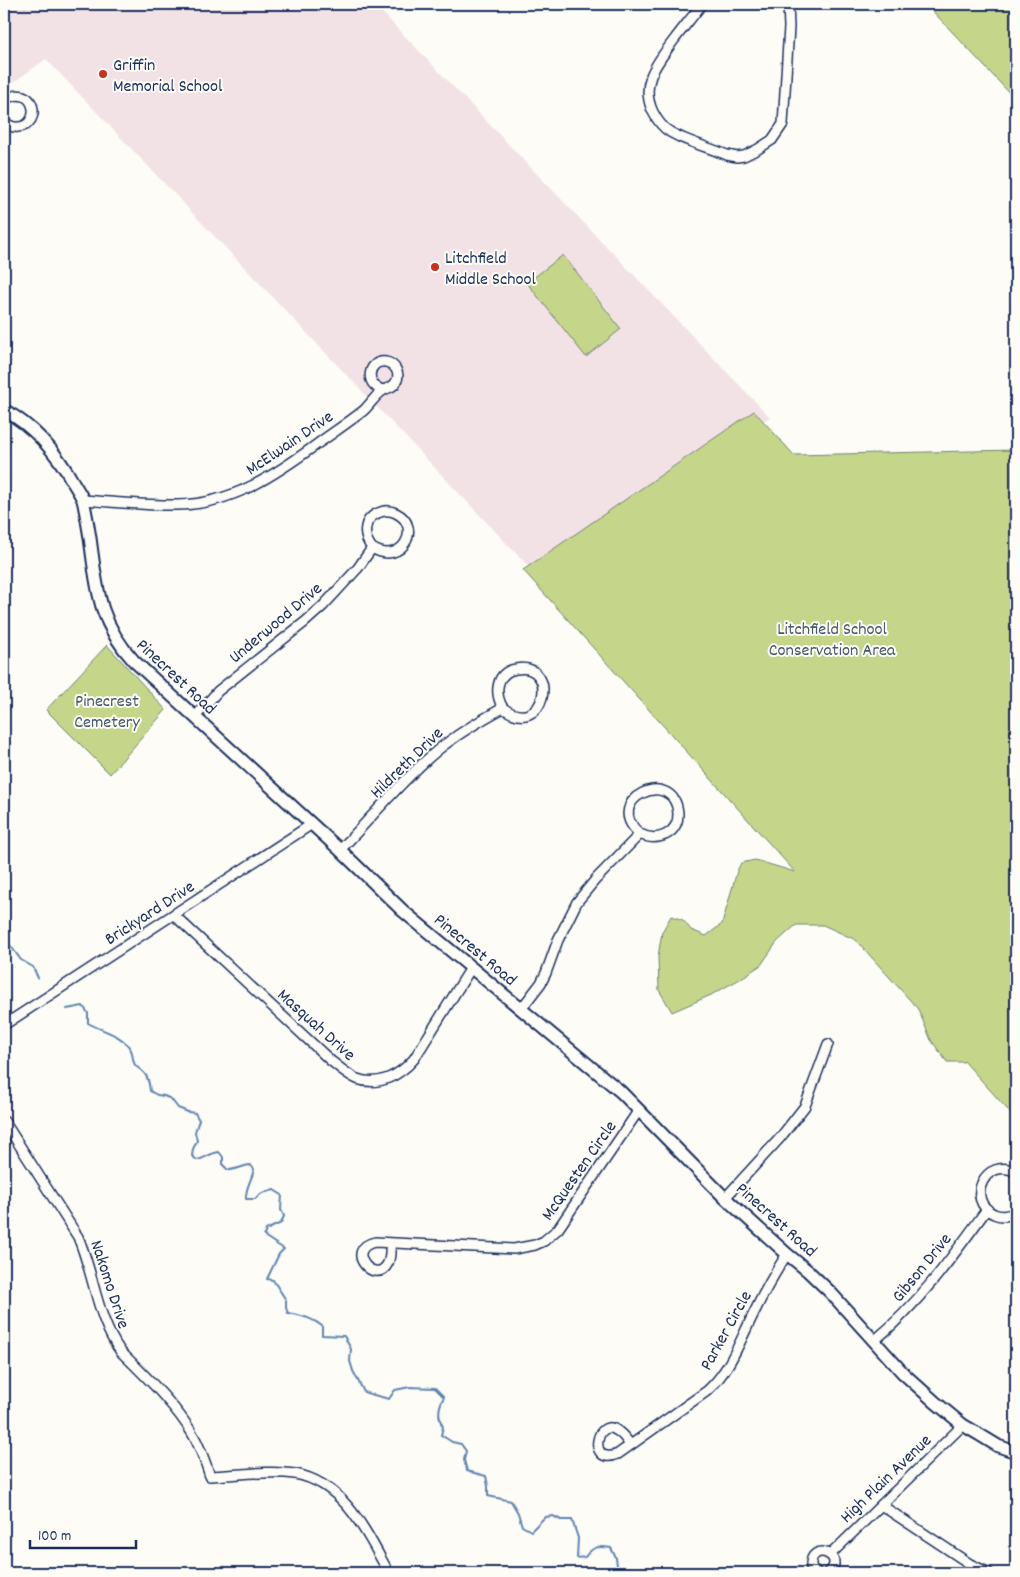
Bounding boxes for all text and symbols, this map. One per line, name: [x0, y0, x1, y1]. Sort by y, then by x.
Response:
place label: Griffin Memorial School: [113, 54, 223, 100]
marker: Griffin Memorial School: [97, 68, 109, 80]
place label: Litchfield Middle School: [445, 247, 536, 293]
marker: Litchfield Middle School: [429, 261, 441, 273]
street label: McElwain Drive: [242, 406, 339, 483]
street label: Underwood Drive: [225, 577, 329, 670]
park label: Litchfield School Conservation Area: [769, 618, 896, 664]
street label: Pinecrest Road: [130, 634, 221, 722]
park label: Pinecrest Cemetery: [74, 690, 141, 736]
street label: Hildreth Drive: [365, 722, 450, 805]
street label: Brickyard Drive: [100, 876, 200, 953]
street label: Pinecrest Road: [427, 909, 521, 993]
street label: Masquah Drive: [271, 984, 360, 1068]
street label: McQuesten Circle: [536, 1116, 624, 1226]
street label: Pinecrest Road: [729, 1178, 821, 1264]
street label: Gibson Drive: [887, 1228, 959, 1309]
street label: Nakomo Drive: [83, 1237, 135, 1332]
street label: Parker Circle: [695, 1287, 759, 1376]
street label: High Plain Avenue: [835, 1430, 938, 1530]
scale bar: [30, 1517, 136, 1549]
text: 100 m: [38, 1526, 71, 1548]

